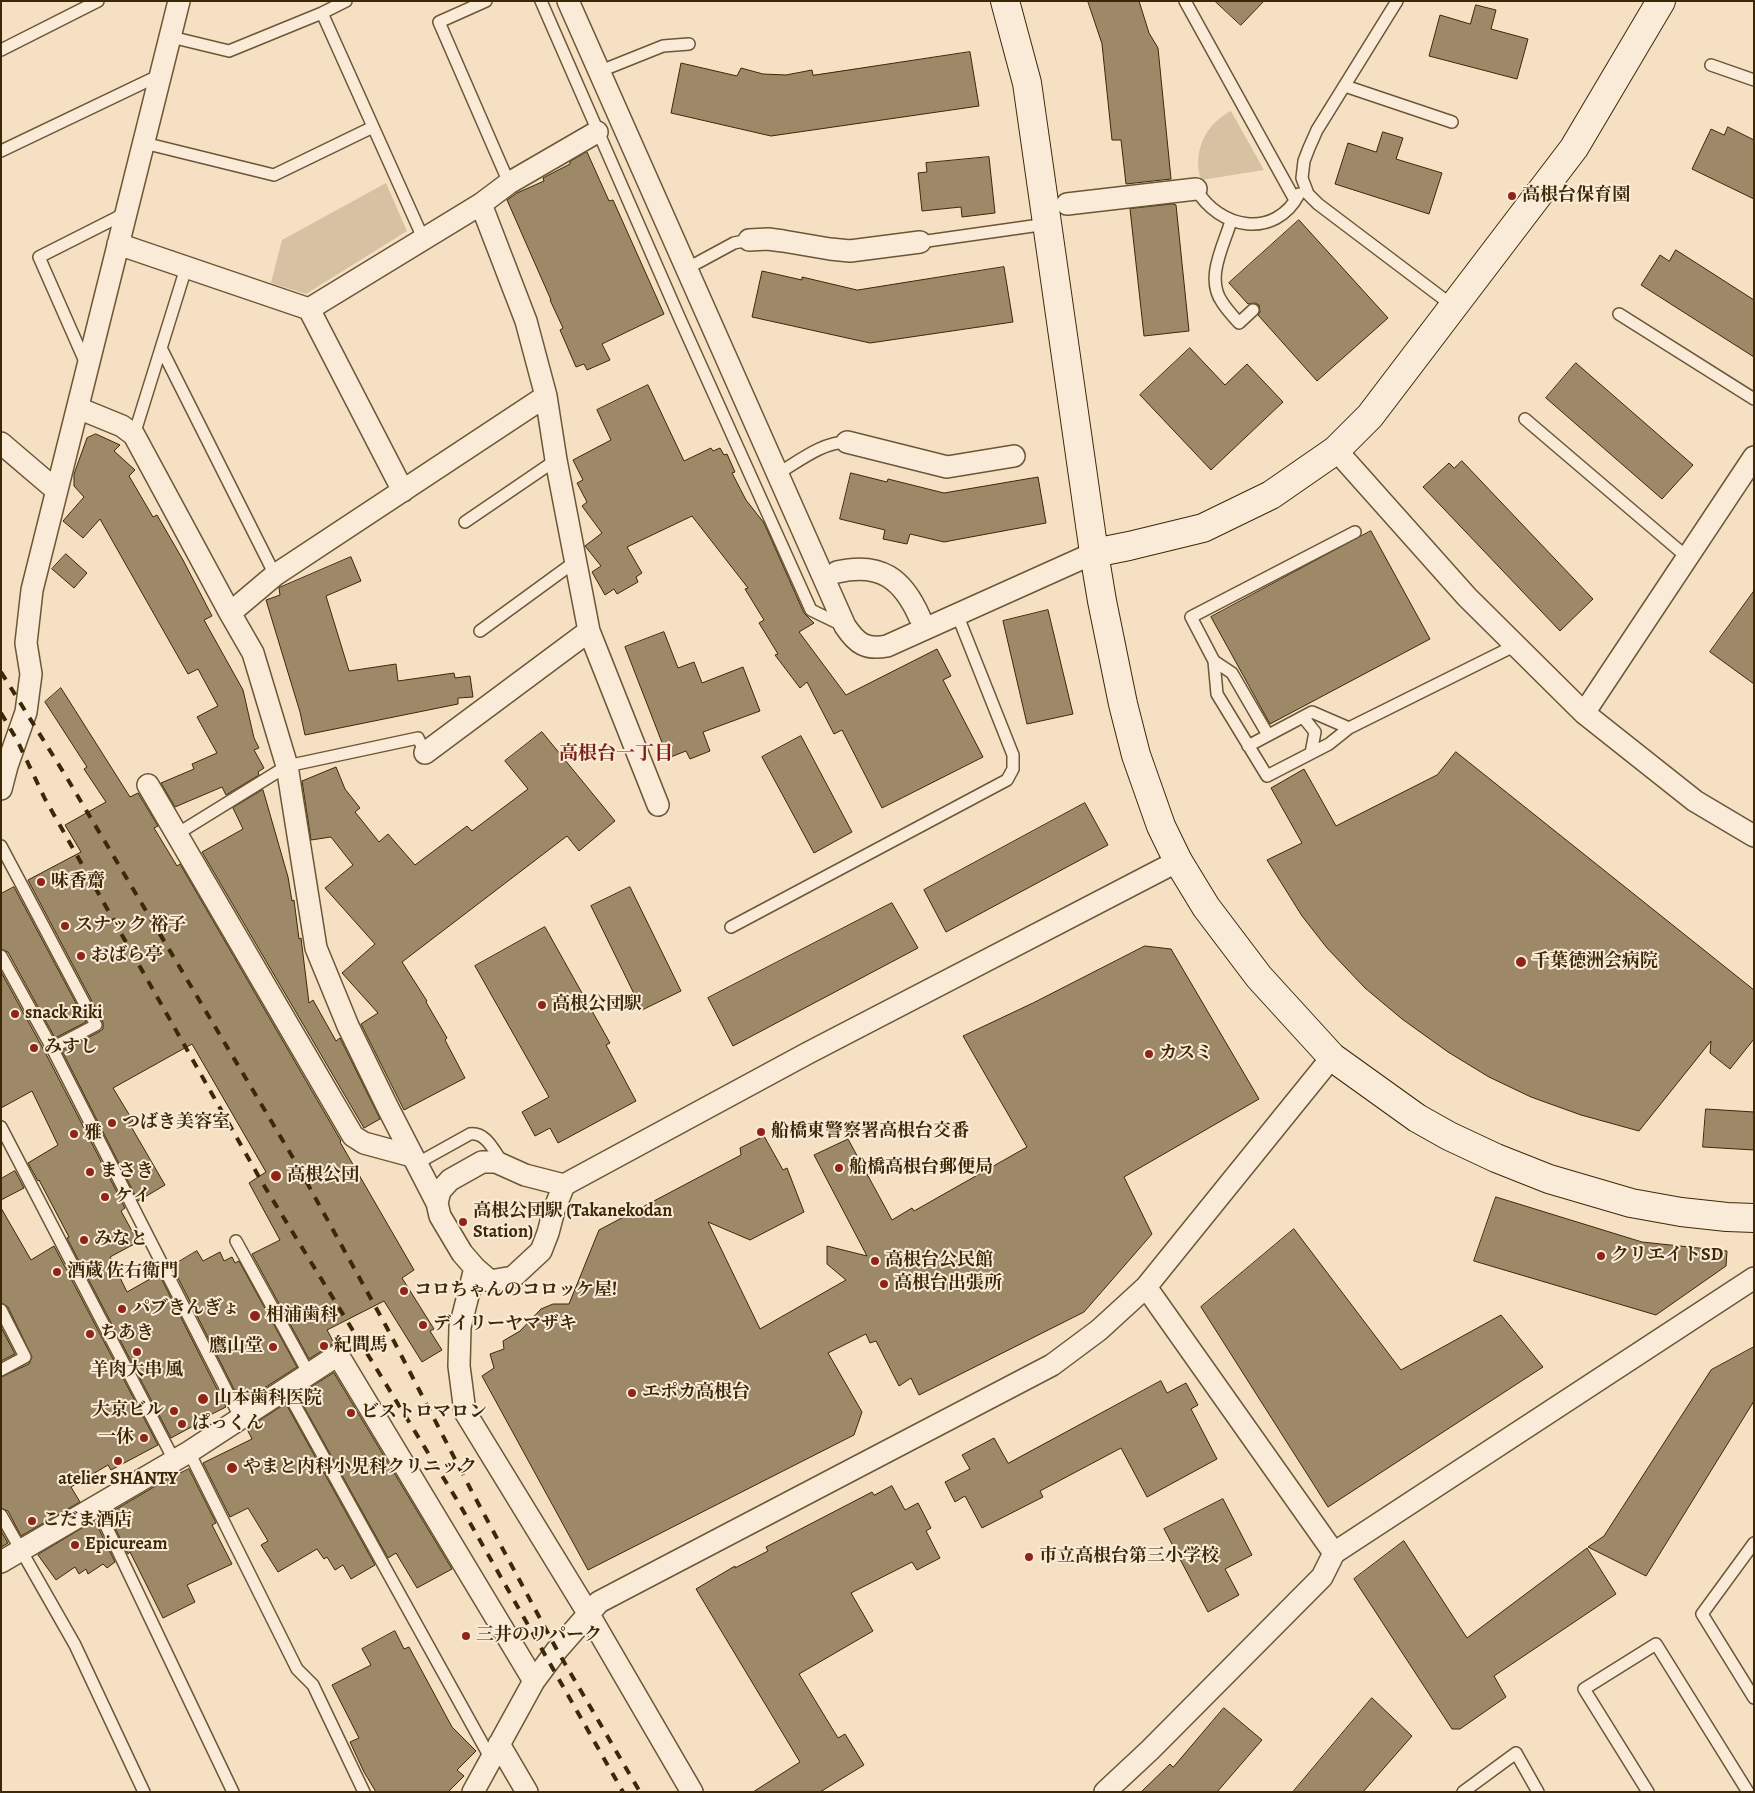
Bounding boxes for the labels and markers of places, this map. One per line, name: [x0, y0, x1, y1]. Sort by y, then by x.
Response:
place label: 高根台保育園: [1522, 185, 1630, 207]
marker: 高根台保育園: [1506, 190, 1518, 202]
place label: 味香齋: [51, 871, 105, 893]
marker: 味香齋: [35, 876, 47, 888]
place label: スナック 裕子: [75, 915, 186, 937]
marker: スナック 裕子: [59, 920, 71, 932]
place label: おばら亭: [91, 945, 163, 967]
marker: おばら亭: [75, 950, 87, 962]
place label: 千葉徳洲会病院: [1532, 951, 1658, 973]
marker: 千葉徳洲会病院: [1514, 955, 1528, 969]
place label: 高根公団駅: [552, 994, 642, 1016]
marker: 高根公団駅: [536, 999, 548, 1011]
place label: snack Riki: [25, 1003, 103, 1025]
marker: snack Riki: [9, 1008, 21, 1020]
place label: みすし: [44, 1037, 98, 1059]
marker: みすし: [28, 1042, 40, 1054]
place label: カスミ: [1159, 1043, 1213, 1065]
marker: カスミ: [1143, 1048, 1155, 1060]
place label: つばき美容室: [122, 1112, 230, 1134]
marker: つばき美容室: [106, 1117, 118, 1129]
place label: 船橋東警察署高根台交番: [771, 1121, 969, 1143]
place label: 雅: [84, 1123, 102, 1145]
marker: 船橋東警察署高根台交番: [755, 1126, 767, 1138]
marker: 雅: [68, 1128, 80, 1140]
place label: 船橋高根台郵便局: [849, 1157, 993, 1179]
place label: まさき: [100, 1161, 154, 1183]
marker: 船橋高根台郵便局: [833, 1162, 845, 1174]
place label: 高根公団: [287, 1165, 359, 1187]
marker: まさき: [84, 1166, 96, 1178]
marker: 高根公団: [269, 1169, 283, 1183]
place label: ケイ: [115, 1186, 151, 1208]
marker: ケイ: [99, 1191, 111, 1203]
place label: 高根公団駅 (Takanekodan Station): [473, 1201, 672, 1244]
marker: 高根公団駅 (Takanekodan Station): [457, 1216, 469, 1228]
place label: みなと: [94, 1229, 148, 1251]
marker: みなと: [78, 1234, 90, 1246]
place label: クリエイトSD: [1611, 1245, 1723, 1267]
place label: 高根台公民館: [885, 1250, 993, 1272]
marker: クリエイトSD: [1595, 1250, 1607, 1262]
marker: 高根台公民館: [869, 1255, 881, 1267]
place label: 酒蔵 佐右衛門: [67, 1261, 178, 1283]
marker: 酒蔵 佐右衛門: [51, 1266, 63, 1278]
place label: 高根台出張所: [894, 1273, 1002, 1295]
marker: 高根台出張所: [878, 1278, 890, 1290]
place label: コロちゃんのコロッケ屋!: [414, 1280, 617, 1302]
marker: コロちゃんのコロッケ屋!: [398, 1285, 410, 1297]
place label: パブきんぎょ: [132, 1298, 240, 1320]
marker: パブきんぎょ: [116, 1303, 128, 1315]
place label: 相浦歯科: [266, 1305, 338, 1327]
marker: 相浦歯科: [248, 1309, 262, 1323]
place label: デイリーヤマザキ: [433, 1314, 577, 1336]
marker: デイリーヤマザキ: [417, 1319, 429, 1331]
place label: ちあき: [100, 1323, 154, 1345]
marker: ちあき: [84, 1328, 96, 1340]
place label: 紀間馬: [334, 1335, 388, 1357]
place label: 鷹山堂: [209, 1336, 263, 1358]
marker: 紀間馬: [318, 1340, 330, 1352]
marker: 鷹山堂: [267, 1341, 279, 1353]
marker: 羊肉大串 風: [131, 1346, 143, 1358]
place label: 羊肉大串 風: [90, 1360, 184, 1382]
place label: エポカ高根台: [642, 1382, 750, 1404]
marker: エポカ高根台: [626, 1387, 638, 1399]
place label: 山本歯科医院: [214, 1388, 322, 1410]
marker: 山本歯科医院: [196, 1392, 210, 1406]
place label: 大京ビル: [92, 1400, 164, 1422]
place label: ビストロマロン: [361, 1402, 487, 1424]
marker: 大京ビル: [168, 1405, 180, 1417]
marker: ビストロマロン: [345, 1407, 357, 1419]
place label: ぱっくん: [192, 1413, 264, 1435]
marker: ぱっくん: [176, 1418, 188, 1430]
place label: 一休: [98, 1427, 134, 1449]
marker: 一休: [138, 1432, 150, 1444]
marker: atelier SHANTY: [112, 1455, 124, 1467]
place label: やまと内科小児科クリニック: [243, 1457, 477, 1479]
marker: やまと内科小児科クリニック: [225, 1461, 239, 1475]
place label: atelier SHANTY: [58, 1469, 178, 1491]
place label: こだま酒店: [42, 1510, 132, 1532]
marker: こだま酒店: [26, 1515, 38, 1527]
place label: Epicuream: [85, 1534, 168, 1556]
marker: Epicuream: [69, 1539, 81, 1551]
place label: 市立高根台第三小学校: [1039, 1546, 1219, 1568]
marker: 市立高根台第三小学校: [1023, 1551, 1035, 1563]
place label: 三井のリパーク: [476, 1625, 602, 1647]
marker: 三井のリパーク: [460, 1630, 472, 1642]

